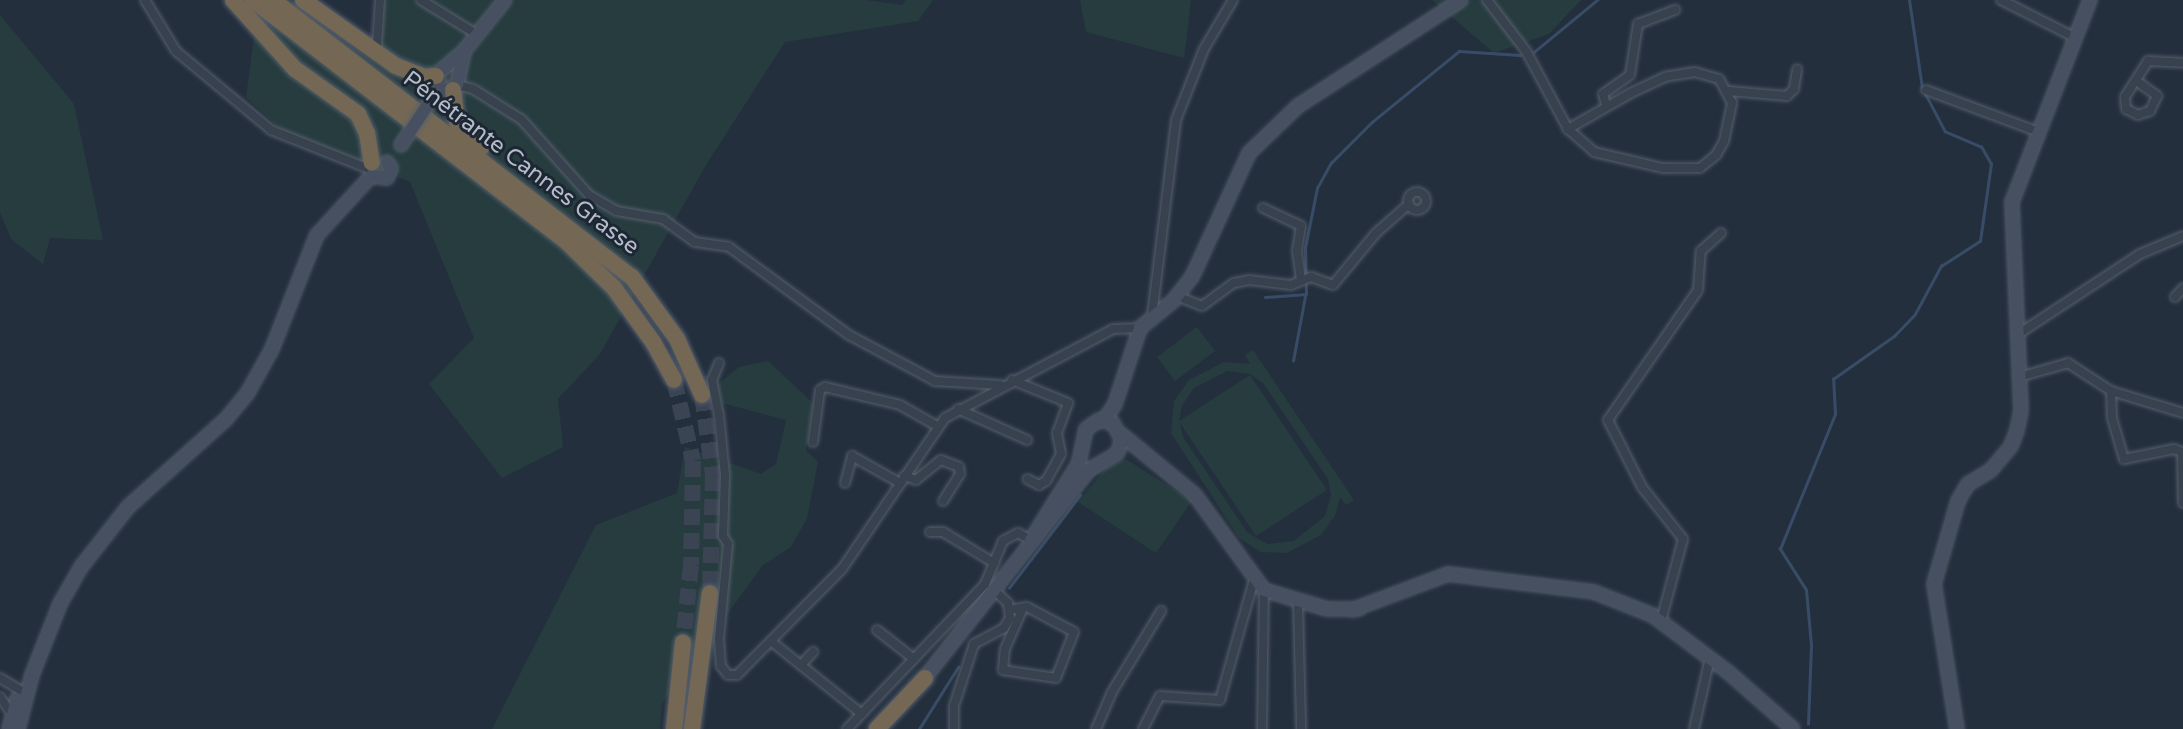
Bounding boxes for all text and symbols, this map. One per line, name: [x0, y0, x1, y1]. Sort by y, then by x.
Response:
street label: Pénétrante Cannes Grasse: [398, 65, 644, 261]

